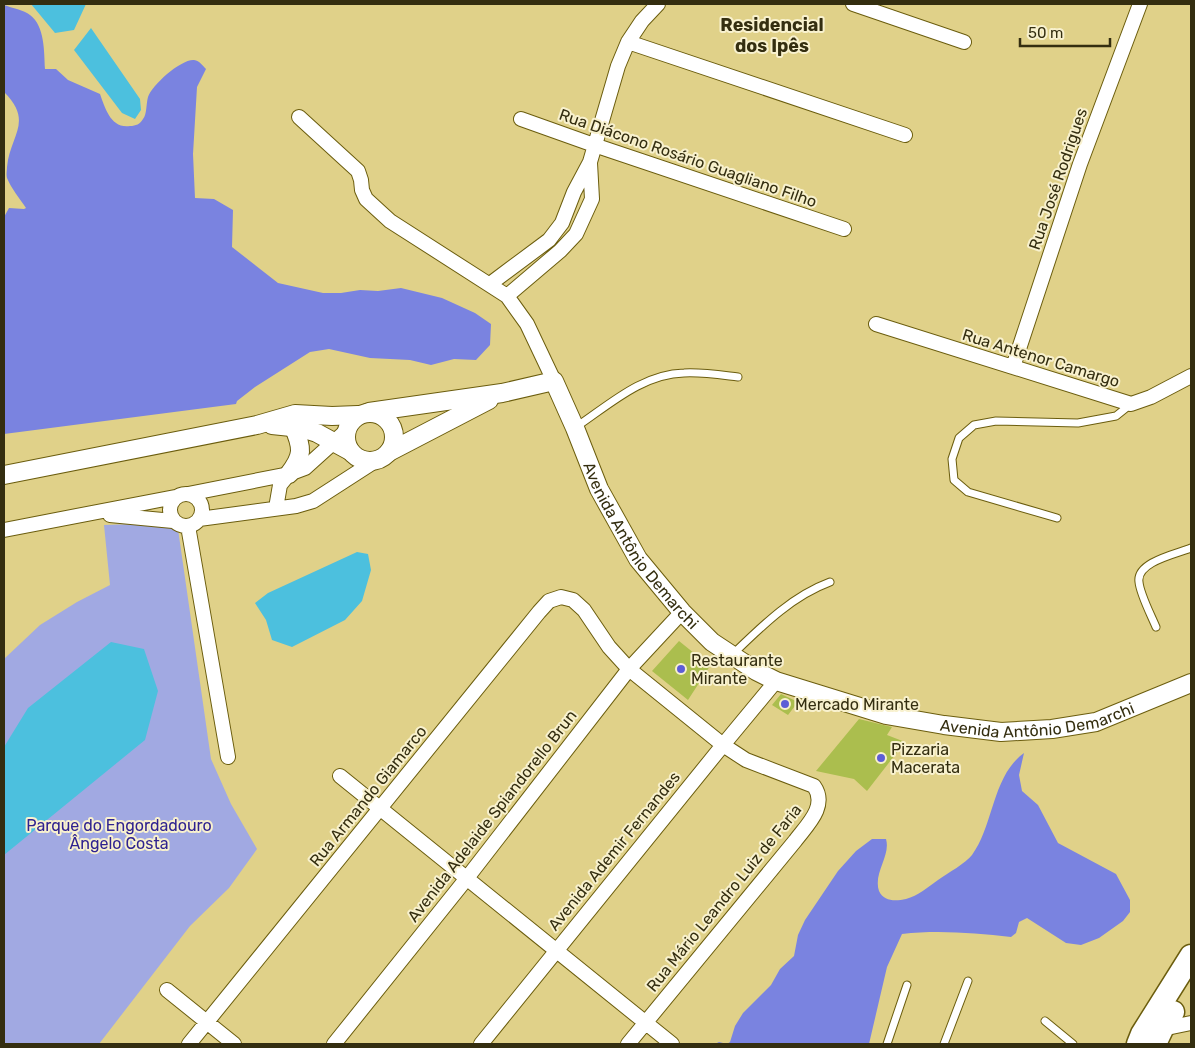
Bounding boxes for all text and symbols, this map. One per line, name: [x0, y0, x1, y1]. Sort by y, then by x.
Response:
district label: Residencial dos Ipês: [720, 14, 824, 57]
scale bar: [1020, 15, 1110, 47]
text: 50 m: [1028, 24, 1063, 42]
street label: Rua Diácono Rosário Guagliano Filho: [557, 105, 819, 211]
street label: Rua José Rodrigues: [1025, 106, 1091, 252]
street label: Rua Antenor Camargo: [960, 325, 1122, 391]
street label: Avenida Antônio Demarchi: [580, 459, 703, 633]
place label: Restaurante Mirante: [691, 651, 783, 688]
marker: Restaurante Mirante: [675, 663, 687, 675]
place label: Mercado Mirante: [795, 695, 919, 714]
marker: Mercado Mirante: [779, 698, 791, 710]
street label: Avenida Antônio Demarchi: [939, 698, 1137, 742]
street label: Avenida Adelaide Spiandorello Brun: [403, 706, 581, 926]
street label: Rua Armando Giamarco: [305, 722, 431, 870]
place label: Pizzaria Macerata: [891, 740, 960, 777]
marker: Pizzaria Macerata: [875, 752, 887, 764]
street label: Avenida Ademir Fernandes: [544, 768, 684, 934]
street label: Rua Mário Leandro Luiz de Faria: [642, 800, 806, 996]
park label: Parque do Engordadouro Ângelo Costa: [26, 816, 212, 853]

